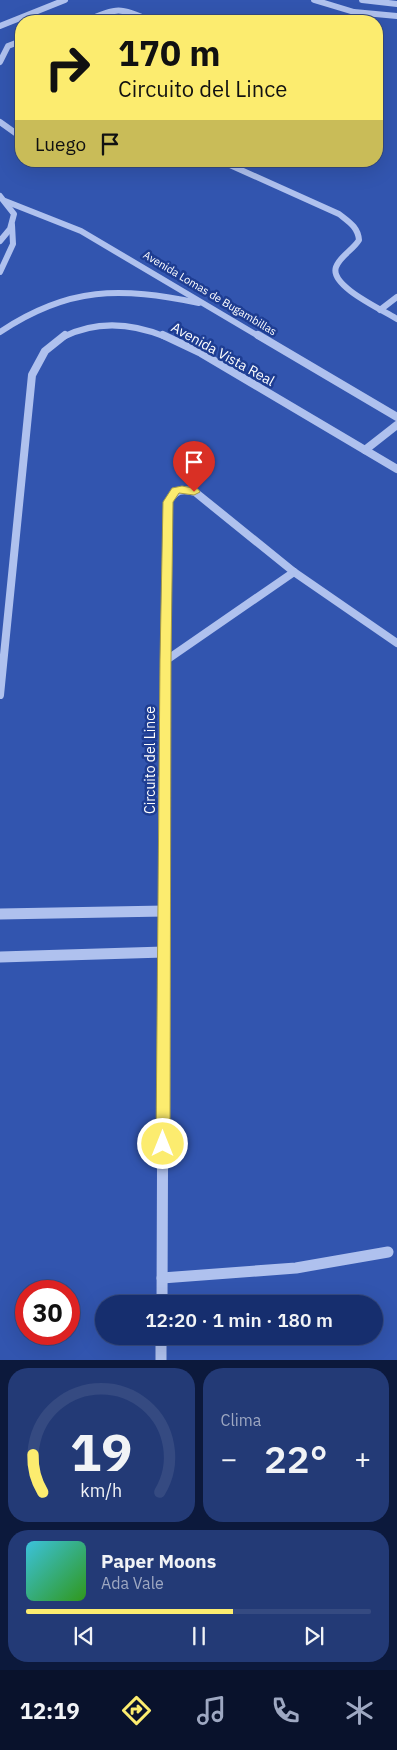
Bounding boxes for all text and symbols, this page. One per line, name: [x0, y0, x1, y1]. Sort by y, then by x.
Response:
text: 170 m: [118, 30, 221, 76]
icon: right: [35, 35, 100, 100]
text: Circuito del Lince: [118, 74, 287, 103]
icon: arrive: [96, 130, 124, 158]
text: Luego: [35, 132, 86, 156]
street label: Avenida Lomas de Bugambillas: [141, 248, 279, 338]
street label: Avenida Vista Real: [168, 318, 278, 390]
pin: [173, 441, 215, 492]
icon: arrive: [180, 448, 208, 476]
street label: Circuito del Lince: [141, 706, 159, 814]
position arrow: [136, 1117, 188, 1169]
speed limit sign: 30: [15, 1280, 80, 1345]
text: 12:20 · 1 min · 180 m: [145, 1308, 333, 1332]
text: Clima: [221, 1410, 261, 1430]
text: 19: [70, 1418, 132, 1485]
text: 22°: [264, 1434, 327, 1483]
text: −: [221, 1440, 237, 1477]
text: +: [354, 1440, 371, 1477]
text: km/h: [80, 1479, 122, 1502]
text: Paper Moons: [101, 1549, 216, 1573]
text: Ada Vale: [101, 1573, 164, 1593]
icon: previous: [70, 1622, 98, 1650]
icon: pause: [185, 1622, 213, 1650]
icon: next: [300, 1622, 328, 1650]
icon: directions: [119, 1693, 154, 1728]
icon: music: [194, 1693, 229, 1728]
icon: phone: [268, 1693, 303, 1728]
icon: climate: [342, 1693, 377, 1728]
text: 12:19: [20, 1696, 80, 1725]

